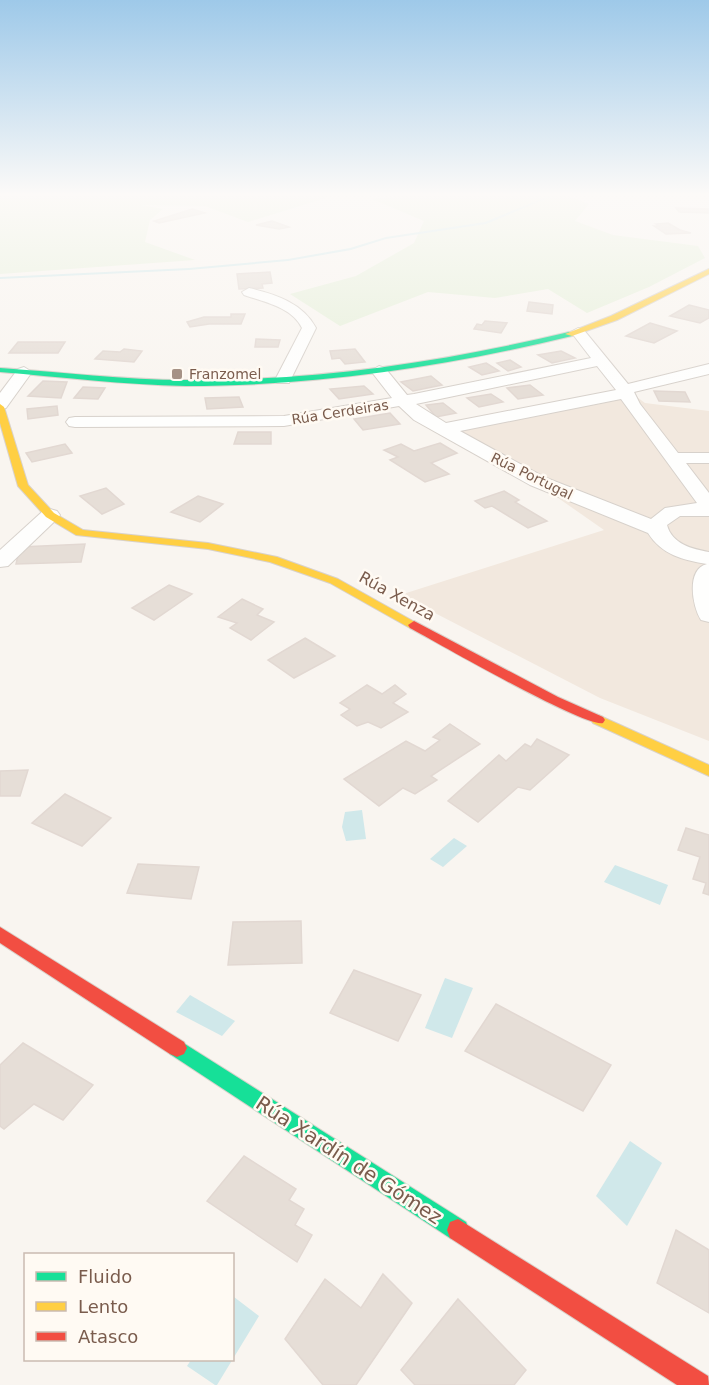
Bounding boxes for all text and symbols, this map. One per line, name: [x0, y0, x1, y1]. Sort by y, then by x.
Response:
place label: Franzomel: [189, 366, 261, 382]
marker: Franzomel: [170, 367, 184, 381]
street label: Rúa Cerdeiras: [290, 396, 390, 428]
street label: Rúa Portugal: [489, 449, 575, 503]
street label: Rúa Xenza: [356, 567, 438, 625]
street label: Rúa Xardín de Gómez: [252, 1091, 446, 1229]
legend: [24, 1253, 234, 1361]
text: Fluido: [78, 1266, 132, 1287]
text: Lento: [78, 1296, 128, 1317]
text: Atasco: [78, 1326, 138, 1347]

